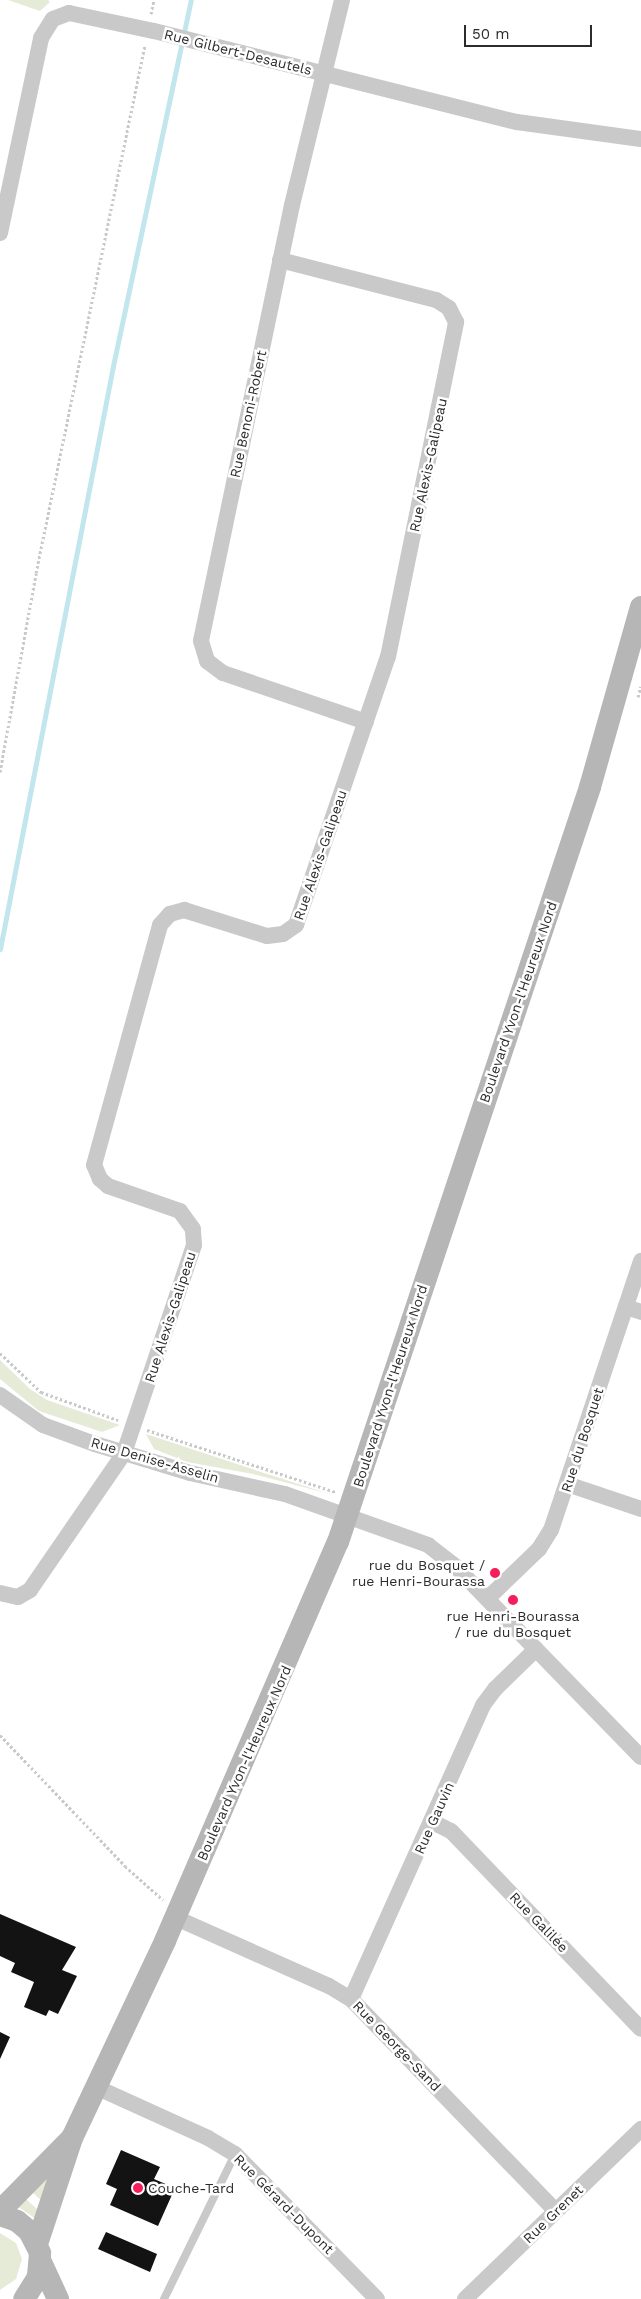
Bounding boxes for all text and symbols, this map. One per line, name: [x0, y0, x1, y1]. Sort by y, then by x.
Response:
scale bar: [466, 15, 594, 47]
text: 50 m: [472, 25, 509, 43]
street label: Rue Gilbert-Desautels: [162, 26, 314, 78]
street label: Rue Benoni-Robert: [226, 349, 270, 479]
street label: Rue Alexis-Galipeau: [406, 396, 450, 534]
street label: Rue Alexis-Galipeau: [290, 787, 350, 923]
street label: Boulevard Yvon-l'Heureux Nord: [475, 899, 561, 1105]
street label: Rue Alexis-Galipeau: [141, 1249, 199, 1385]
street label: Boulevard Yvon-l'Heureux Nord: [349, 1282, 431, 1490]
street label: Rue du Bosquet: [557, 1386, 607, 1494]
street label: Rue Denise-Asselin: [89, 1434, 221, 1486]
place label: rue du Bosquet / rue Henri-Bourassa: [352, 1557, 485, 1590]
marker: rue du Bosquet / rue Henri-Bourassa: [489, 1567, 501, 1579]
marker: rue Henri-Bourassa / rue du Bosquet: [507, 1594, 519, 1606]
place label: rue Henri-Bourassa / rue du Bosquet: [447, 1608, 579, 1640]
street label: Boulevard Yvon-l'Heureux Nord: [193, 1662, 295, 1864]
street label: Rue Gauvin: [411, 1779, 457, 1857]
street label: Rue Galilée: [506, 1888, 572, 1956]
street label: Rue George-Sand: [350, 1997, 444, 2095]
street label: Rue Gérard-Dupont: [231, 2151, 337, 2257]
place label: Couche-Tard: [148, 2180, 234, 2196]
street label: Rue Grenet: [520, 2181, 586, 2247]
marker: Couche-Tard: [132, 2182, 144, 2194]

